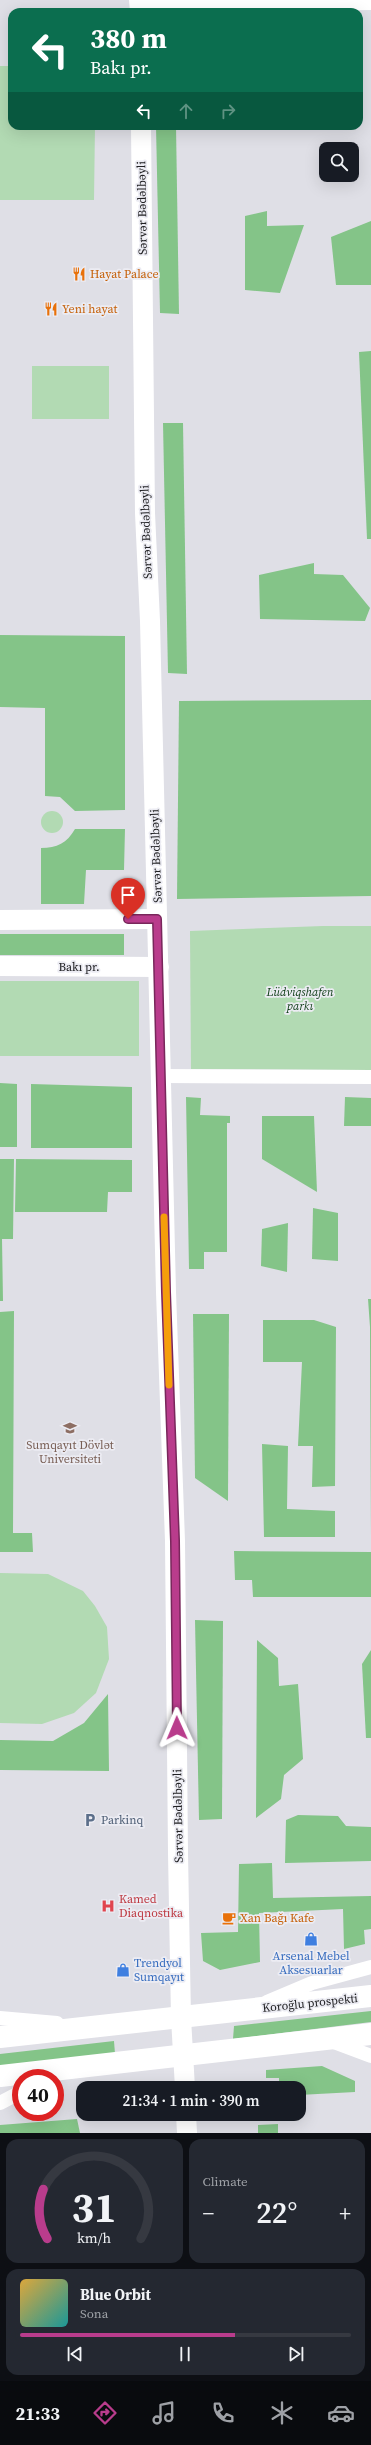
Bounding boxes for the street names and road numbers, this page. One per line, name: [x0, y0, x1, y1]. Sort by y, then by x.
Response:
street label: Sərvər Bədəlbəyli: [133, 161, 151, 255]
street label: Sərvər Bədəlbəyli: [136, 484, 156, 579]
street label: Sərvər Bədəlbəyli: [146, 808, 166, 903]
street label: Bakı pr.: [58, 959, 100, 975]
street label: Sərvər Bədəlbəyli: [169, 1769, 187, 1863]
street label: Koroğlu prospekti: [261, 1990, 359, 2016]

